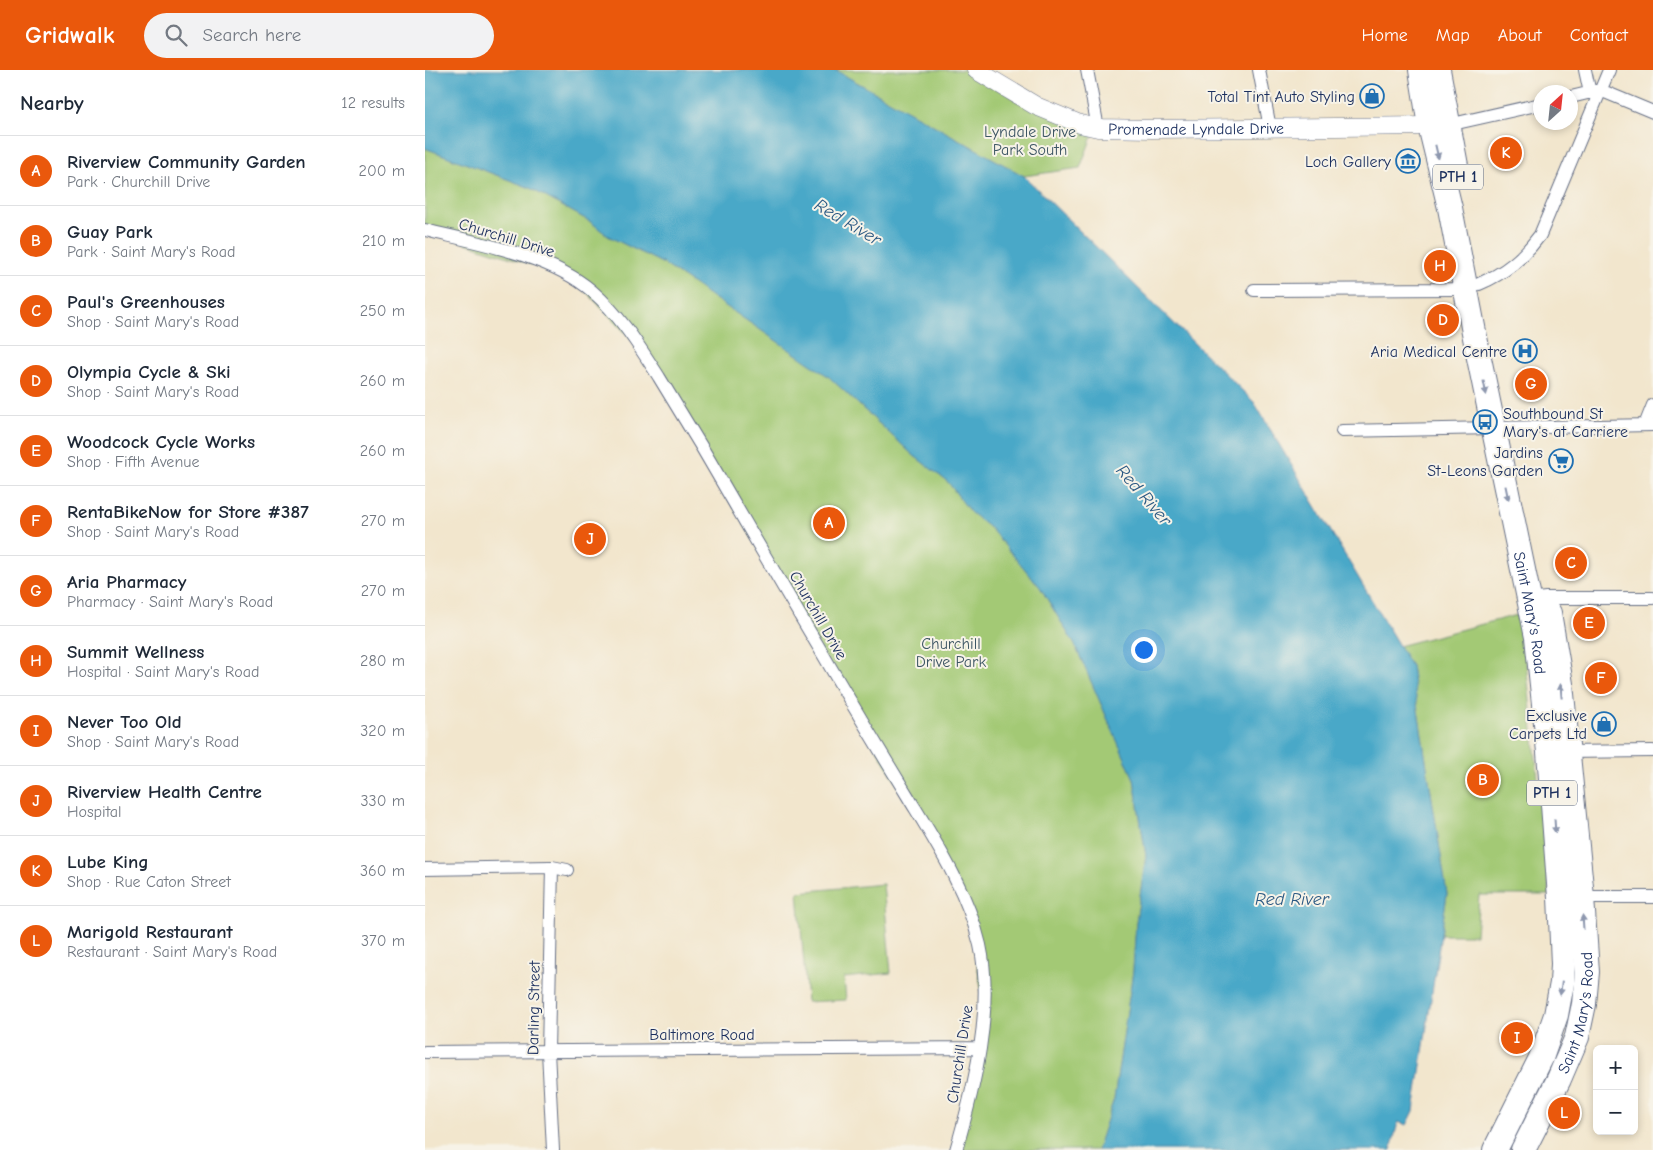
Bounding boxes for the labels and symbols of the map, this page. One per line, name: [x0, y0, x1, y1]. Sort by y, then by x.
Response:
shop icon: Total Tint Auto Styling: [1359, 83, 1385, 109]
north arrow: [1533, 85, 1578, 130]
place label: Total Tint Auto Styling: [1207, 88, 1355, 106]
street label: Promenade Lyndale Drive: [1108, 120, 1284, 139]
park label: Lyndale Drive Park South: [984, 123, 1076, 159]
pin: K: [1490, 134, 1522, 172]
one-way arrow: [1433, 145, 1441, 160]
museum icon: Loch Gallery: [1395, 148, 1421, 174]
place label: Loch Gallery: [1305, 153, 1392, 171]
road number: PTH 1: [1433, 164, 1483, 190]
water label: Red River: [811, 194, 886, 251]
street label: Churchill Drive: [457, 215, 557, 261]
pin: H: [1424, 247, 1456, 285]
pin: D: [1427, 301, 1459, 339]
hospital icon: Aria Medical Centre: [1512, 338, 1538, 364]
place label: Aria Medical Centre: [1370, 343, 1507, 361]
pin: G: [1515, 365, 1547, 403]
one-way arrow: [1481, 380, 1489, 395]
place label: Southbound St Mary's at Carriere: [1503, 405, 1628, 441]
bus stop icon: Southbound St Mary's at Carriere: [1472, 409, 1498, 435]
place label: Jardins St-Leons Garden: [1427, 444, 1543, 480]
supermarket icon: Jardins St-Leons Garden: [1548, 448, 1574, 474]
water label: Red River: [1111, 461, 1176, 531]
one-way arrow: [1503, 485, 1511, 500]
pin: A: [813, 504, 845, 542]
pin: J: [574, 520, 606, 558]
pin: C: [1555, 544, 1587, 582]
street label: Saint Mary's Road: [1509, 550, 1549, 675]
street label: Churchill Drive: [786, 568, 851, 663]
pin: E: [1573, 604, 1605, 642]
park label: Churchill Drive Park: [916, 635, 986, 671]
your location: [1131, 637, 1157, 663]
pin: F: [1585, 659, 1617, 697]
one-way arrow: [1557, 682, 1565, 698]
place label: Exclusive Carpets Ltd: [1509, 707, 1587, 743]
shop icon: Exclusive Carpets Ltd: [1591, 711, 1617, 737]
pin: B: [1467, 761, 1499, 799]
road number: PTH 1: [1527, 780, 1577, 806]
one-way arrow: [1551, 819, 1559, 835]
water label: Red River: [1255, 889, 1330, 910]
one-way arrow: [1579, 914, 1587, 930]
street label: Saint Mary's Road: [1554, 951, 1597, 1076]
street label: Darling Street: [524, 960, 544, 1055]
one-way arrow: [1557, 981, 1565, 997]
street label: Churchill Drive: [943, 1004, 977, 1105]
pin: I: [1501, 1019, 1533, 1057]
street label: Baltimore Road: [649, 1026, 755, 1044]
pin: L: [1548, 1094, 1580, 1132]

